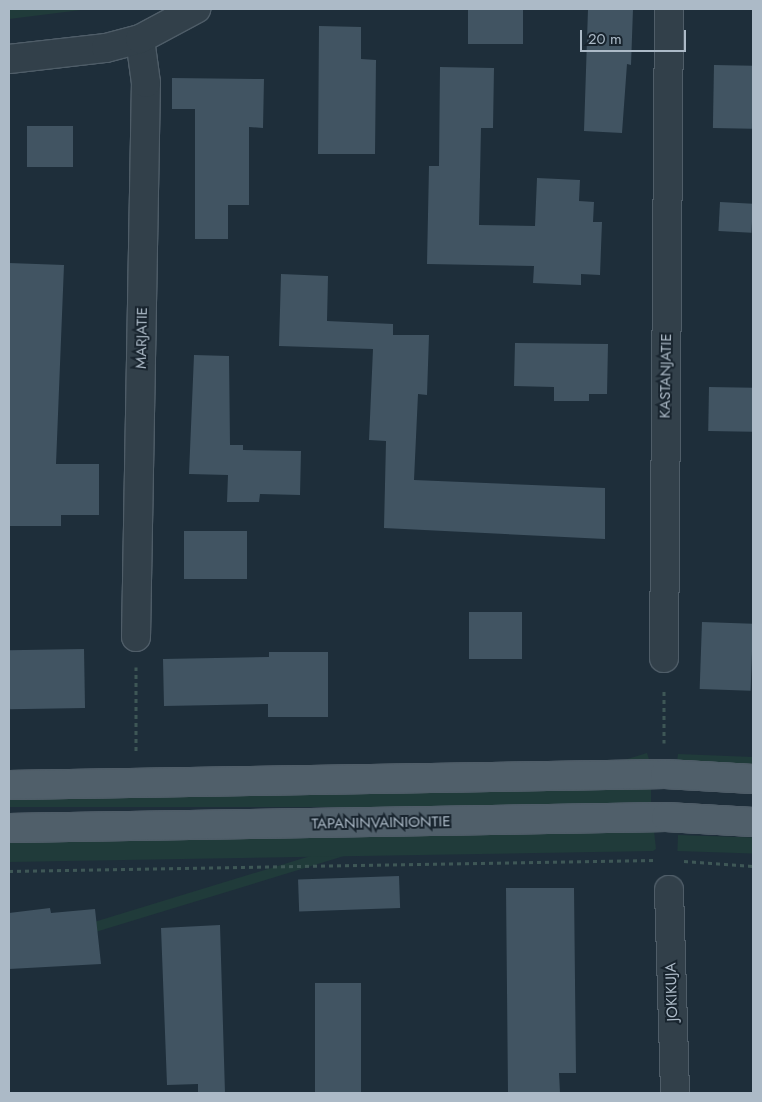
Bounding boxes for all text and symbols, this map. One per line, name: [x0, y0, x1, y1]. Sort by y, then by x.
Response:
scale bar: [582, 20, 688, 52]
text: 20 m: [588, 28, 622, 50]
street label: MARJATIE: [132, 307, 152, 369]
street label: KASTANJATIE: [656, 333, 676, 419]
street label: TAPANINVAINIONTIE: [311, 813, 451, 833]
street label: JOKIKUJA: [662, 962, 682, 1022]

